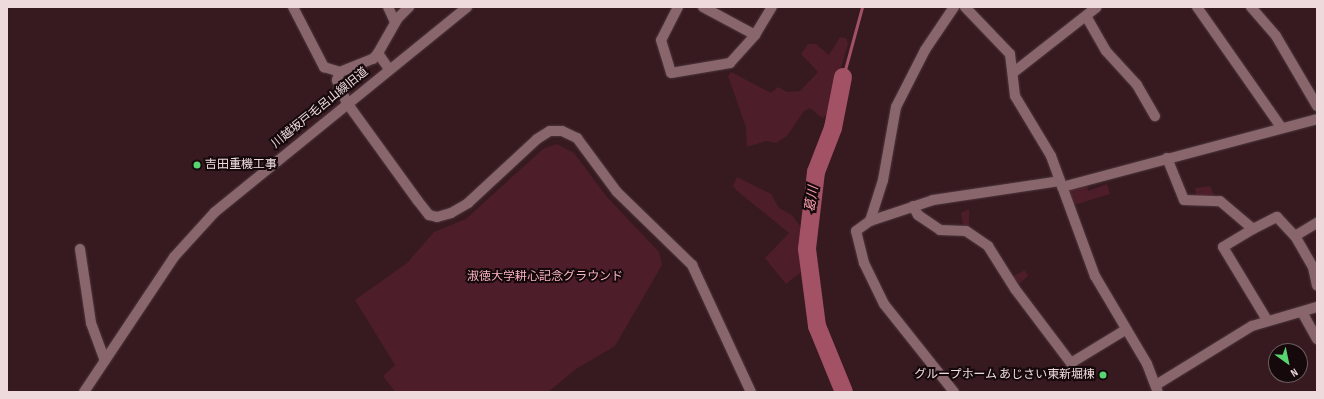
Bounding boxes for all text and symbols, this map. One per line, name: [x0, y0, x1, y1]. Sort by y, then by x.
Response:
street label: 川越坂戸毛呂山線旧道: [269, 65, 371, 151]
place label: 吉田重機工事: [205, 158, 277, 172]
marker: 吉田重機工事: [192, 160, 202, 170]
water label: 葛川: [802, 185, 822, 213]
park label: 淑徳大学耕心記念グラウンド: [467, 270, 623, 284]
north arrow: [1268, 343, 1308, 383]
text: N: [1288, 366, 1300, 380]
place label: グループホーム あじさい東新堀棟: [913, 368, 1095, 382]
marker: グループホーム あじさい東新堀棟: [1098, 370, 1108, 380]

